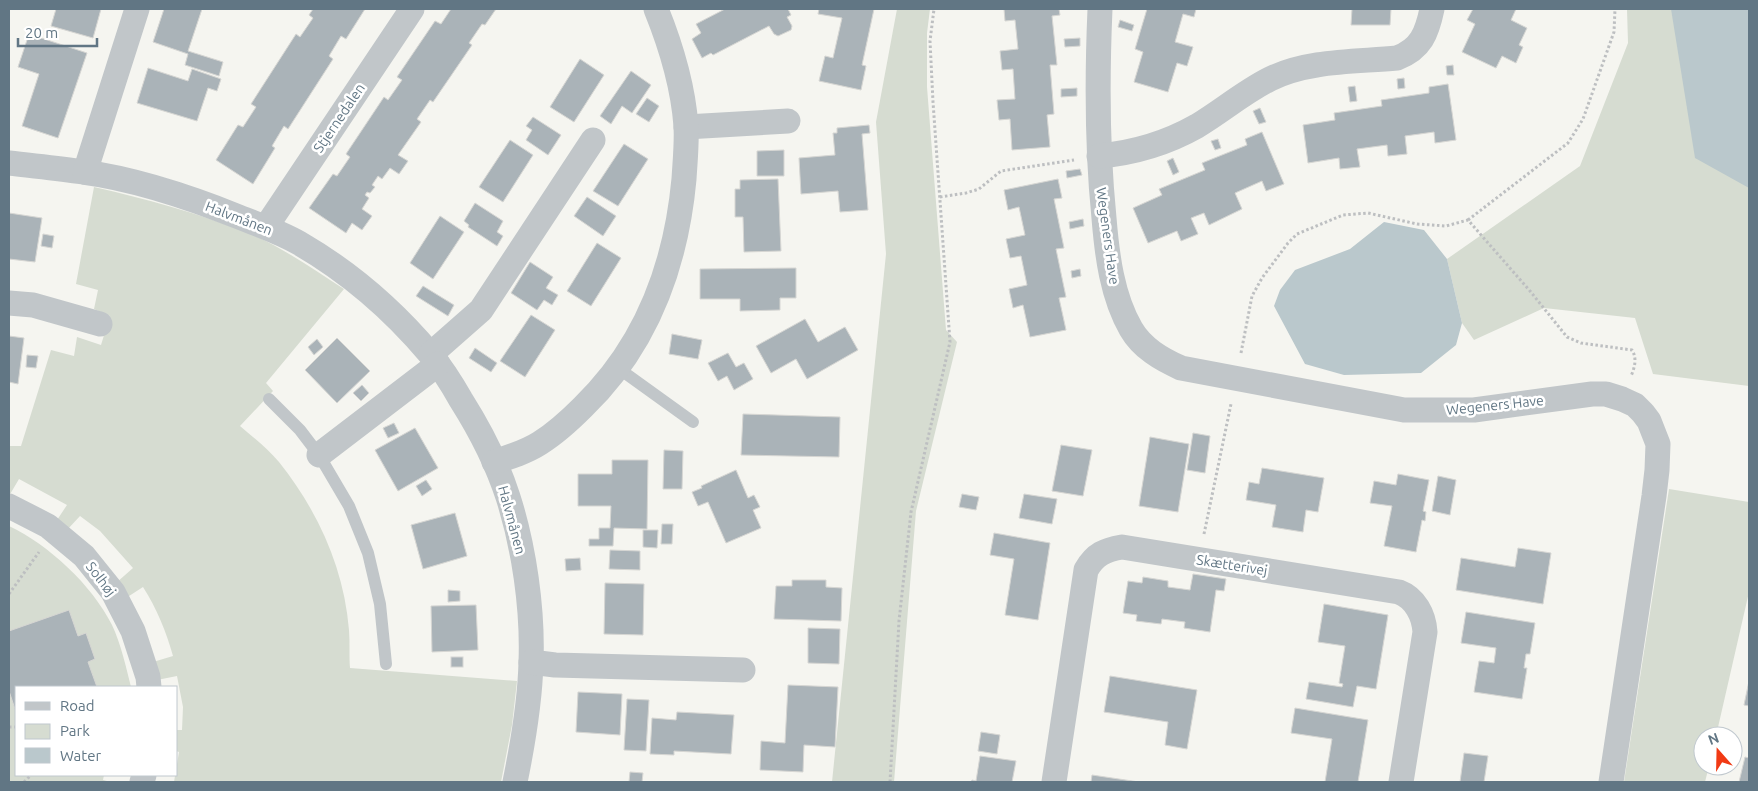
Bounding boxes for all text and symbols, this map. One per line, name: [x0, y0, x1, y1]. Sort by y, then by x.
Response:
scale bar: [18, 15, 96, 47]
text: 20 m: [25, 24, 58, 41]
street label: Stjernedalen: [310, 80, 368, 156]
street label: Wegeners Have: [1093, 186, 1123, 286]
street label: Halvmånen: [203, 198, 275, 238]
street label: Wegeners Have: [1445, 392, 1545, 418]
street label: Halvmånen: [495, 484, 529, 556]
street label: Skætterivej: [1195, 551, 1269, 579]
street label: Solhøj: [83, 559, 119, 599]
legend: [15, 686, 178, 776]
text: Road: [60, 697, 95, 714]
text: Park: [60, 722, 90, 739]
north arrow: [1693, 726, 1743, 776]
text: N: [1706, 729, 1721, 748]
text: Water: [60, 747, 101, 764]

